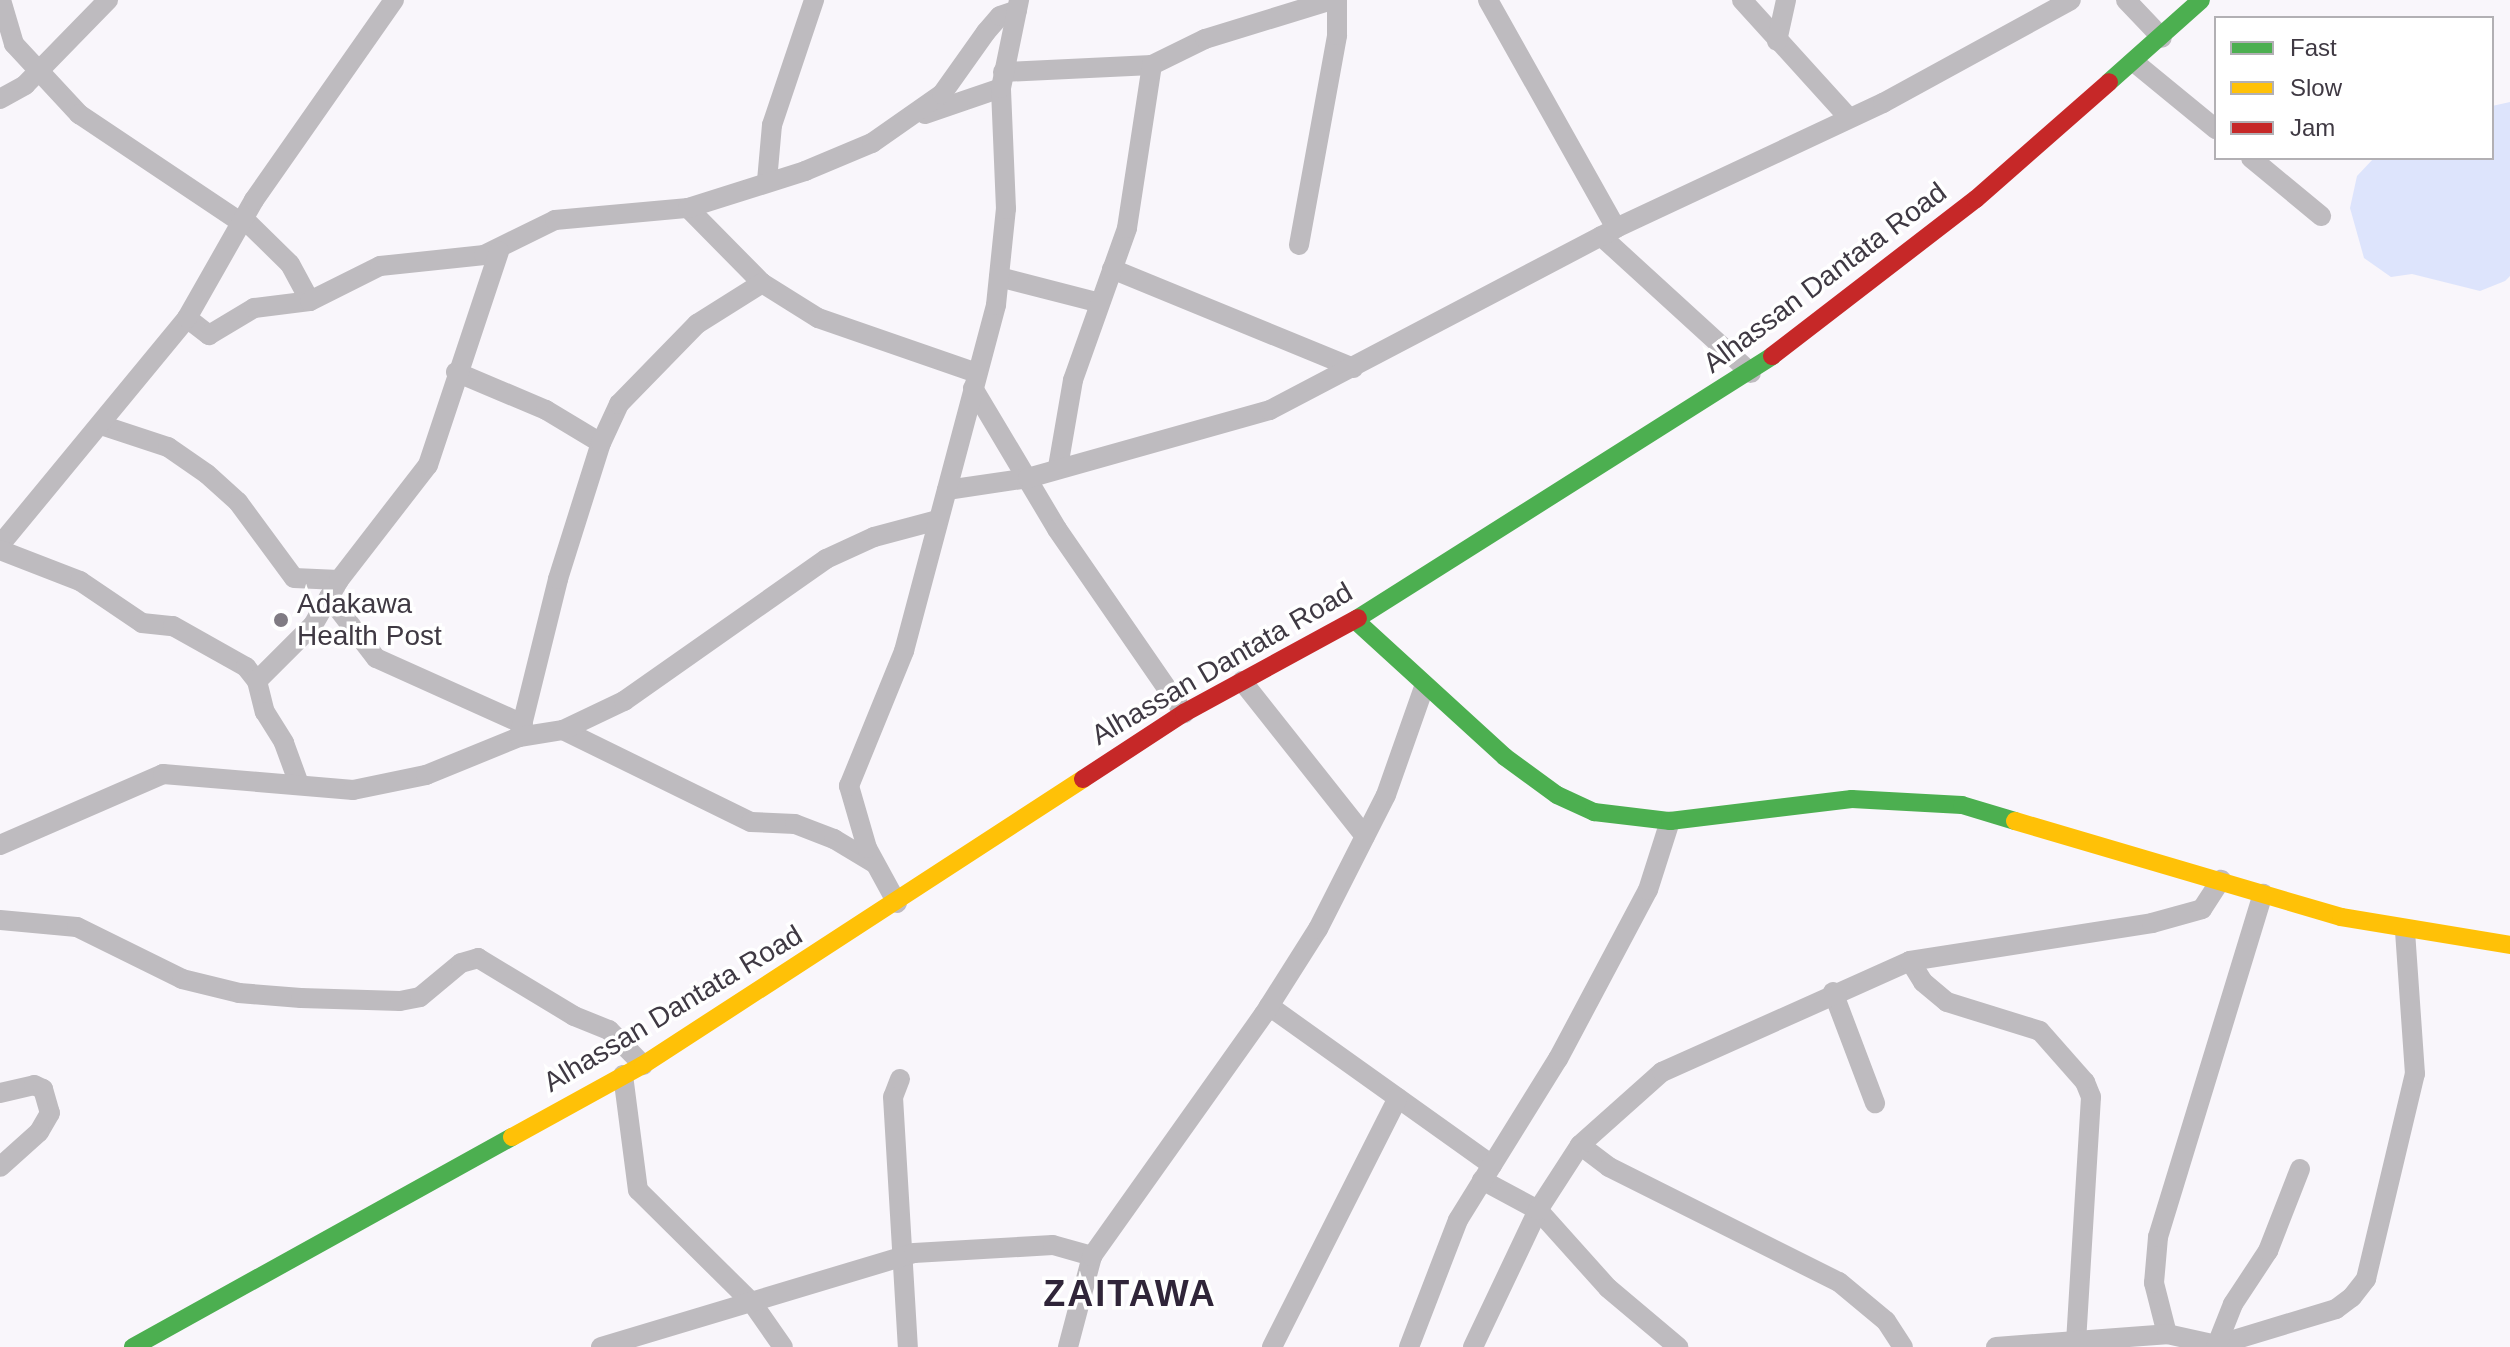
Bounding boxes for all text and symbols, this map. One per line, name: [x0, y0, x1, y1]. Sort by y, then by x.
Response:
legend: [2214, 16, 2494, 160]
text: Fast: [2290, 34, 2337, 61]
text: Slow: [2290, 74, 2342, 101]
text: Jam: [2290, 114, 2335, 141]
street label: Alhassan Dantata Road: [1697, 176, 1953, 380]
street label: Alhassan Dantata Road: [1086, 576, 1358, 752]
place label: Adakawa Health Post: [297, 587, 442, 653]
marker: Adakawa Health Post: [272, 611, 290, 629]
street label: Alhassan Dantata Road: [538, 918, 808, 1100]
district label: ZAITAWA: [1043, 1272, 1217, 1316]

